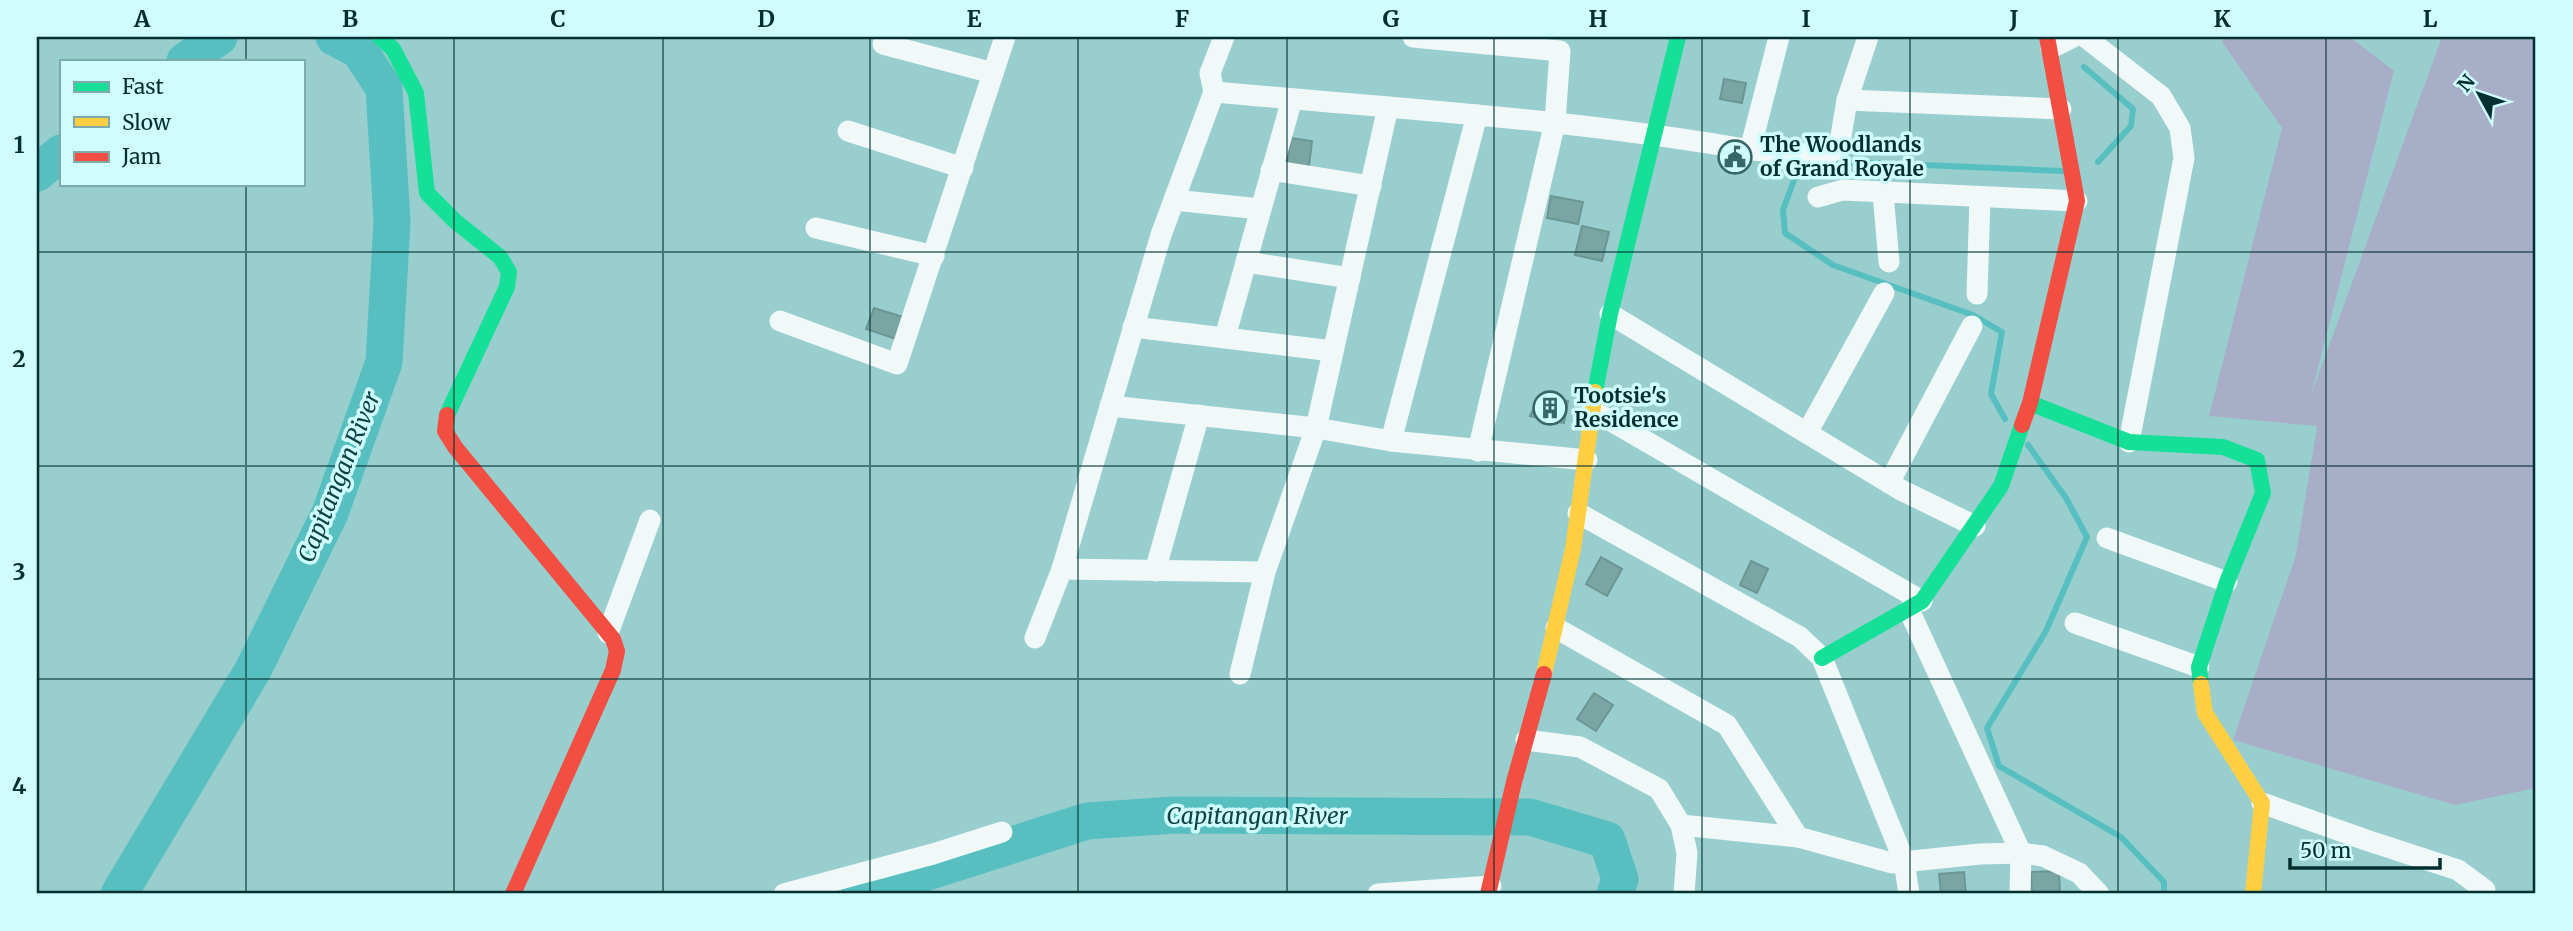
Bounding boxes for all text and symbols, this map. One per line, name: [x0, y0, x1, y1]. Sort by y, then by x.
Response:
text: A: [133, 4, 151, 33]
text: B: [342, 4, 358, 33]
text: C: [550, 4, 566, 33]
text: D: [757, 4, 775, 33]
text: E: [966, 4, 982, 33]
text: F: [1175, 4, 1189, 33]
text: G: [1383, 4, 1400, 33]
text: H: [1589, 4, 1608, 33]
text: I: [1801, 4, 1811, 33]
text: J: [2008, 4, 2019, 33]
text: K: [2213, 4, 2231, 33]
text: L: [2423, 4, 2438, 33]
legend: [60, 60, 304, 186]
north arrow: [2444, 60, 2514, 130]
text: N: [2452, 70, 2480, 97]
text: Fast: [122, 73, 164, 100]
text: Slow: [122, 109, 171, 136]
text: 1: [14, 130, 25, 159]
place label: The Woodlands of Grand Royale: [1760, 131, 1924, 182]
public building icon: The Woodlands of Grand Royale: [1716, 138, 1754, 176]
text: Jam: [121, 143, 161, 170]
text: 2: [12, 344, 26, 373]
place label: Tootsie's Residence: [1574, 382, 1679, 433]
water label: Capitangan River: [291, 387, 386, 566]
building icon: Tootsie's Residence: [1531, 389, 1569, 427]
text: 3: [12, 557, 26, 586]
text: 4: [12, 771, 27, 800]
water label: Capitangan River: [1166, 801, 1348, 830]
scale bar: [2290, 826, 2440, 870]
text: 50 m: [2300, 837, 2351, 864]

